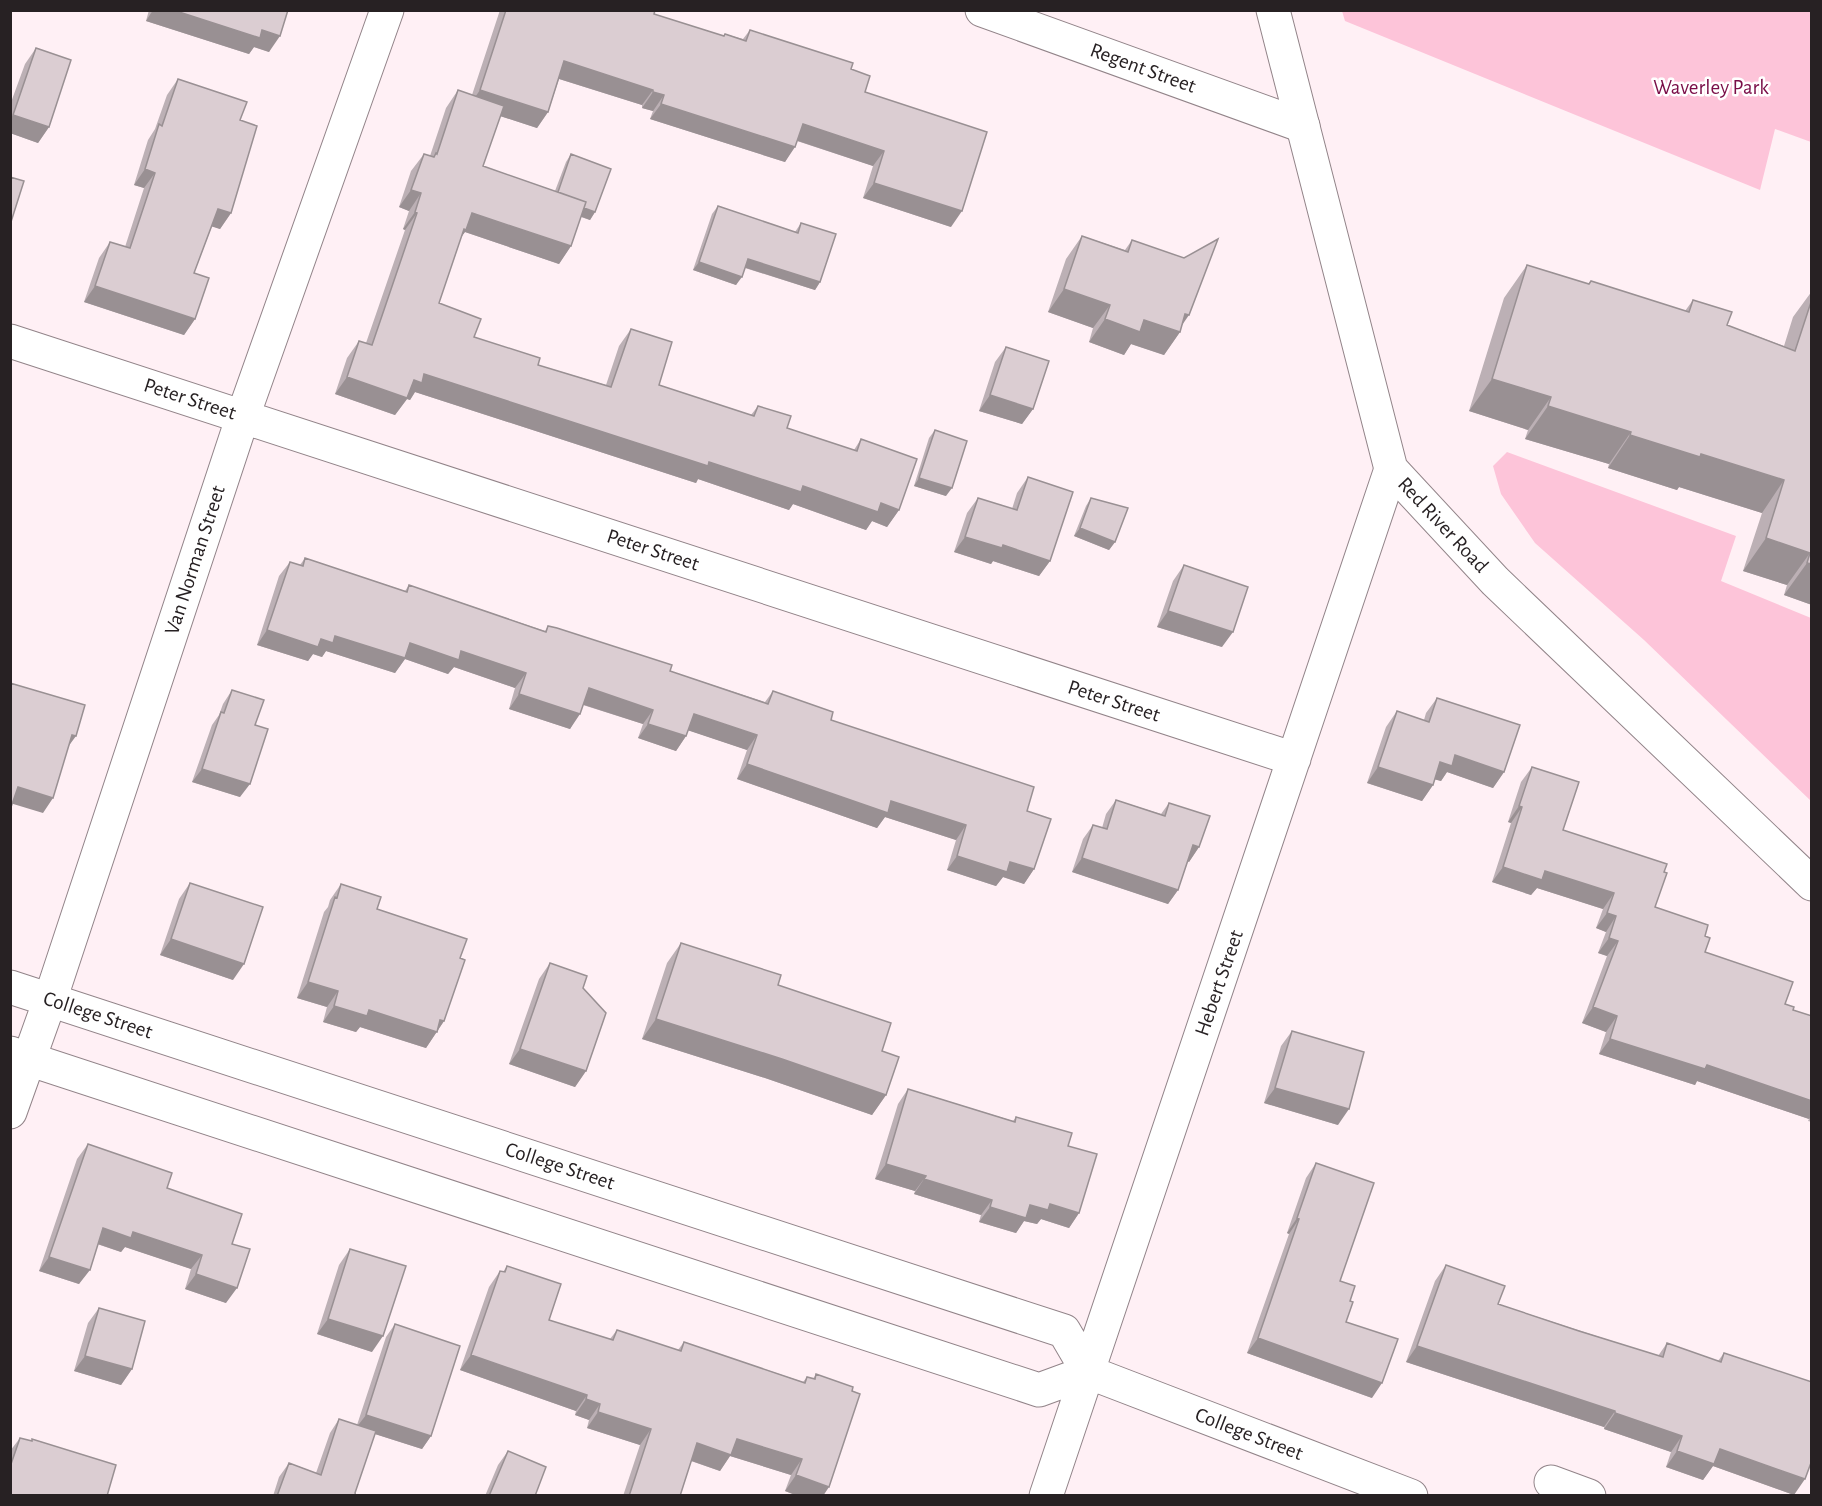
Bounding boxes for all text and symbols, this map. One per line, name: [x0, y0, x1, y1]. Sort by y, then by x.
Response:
street label: Regent Street: [1087, 39, 1199, 97]
park label: Waverley Park: [1653, 77, 1769, 98]
street label: Peter Street: [141, 374, 239, 424]
street label: Red River Road: [1394, 473, 1492, 577]
street label: Van Norman Street: [161, 483, 229, 637]
street label: Peter Street: [604, 525, 702, 575]
street label: Peter Street: [1065, 676, 1163, 726]
street label: Hebert Street: [1191, 927, 1247, 1039]
street label: College Street: [41, 987, 155, 1043]
street label: College Street: [503, 1138, 617, 1194]
street label: College Street: [1192, 1404, 1306, 1464]

